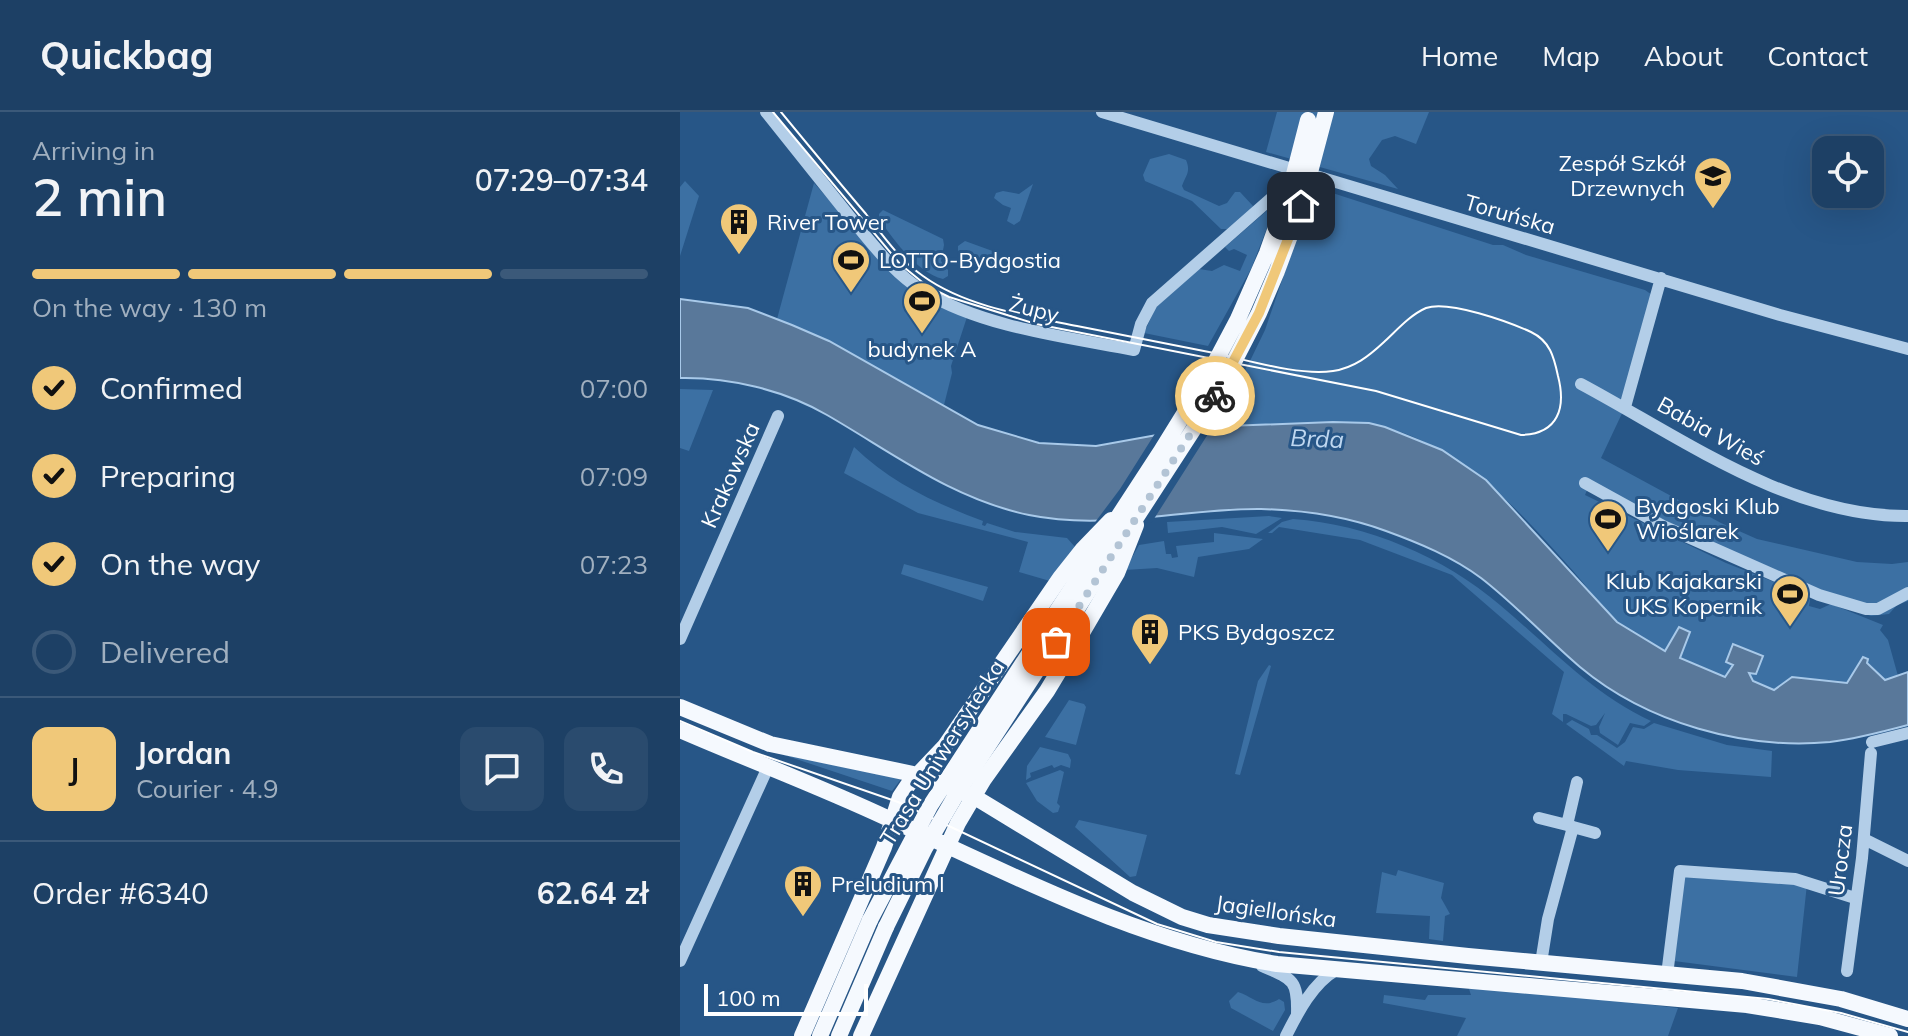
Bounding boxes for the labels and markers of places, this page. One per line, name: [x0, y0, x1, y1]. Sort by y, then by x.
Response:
place label: Zespół Szkół Drzewnych: [1559, 149, 1686, 202]
school or university icon: Zespół Szkół Drzewnych: [1692, 155, 1734, 210]
pin: [1267, 172, 1335, 240]
building icon: River Tower: [718, 201, 760, 256]
place label: River Tower: [767, 208, 888, 236]
sports icon: LOTTO-Bydgostia: [830, 239, 872, 294]
place label: LOTTO-Bydgostia: [879, 246, 1061, 274]
sports icon: budynek A: [901, 280, 943, 335]
place label: budynek A: [868, 335, 976, 363]
place label: Bydgoski Klub Wioślarek: [1636, 492, 1780, 545]
sports icon: Bydgoski Klub Wioślarek: [1587, 498, 1629, 553]
place label: Klub Kajakarski UKS Kopernik: [1606, 567, 1763, 620]
sports icon: Klub Kajakarski UKS Kopernik: [1769, 573, 1811, 628]
pin: [1022, 608, 1090, 676]
building icon: PKS Bydgoszcz: [1129, 611, 1171, 666]
place label: PKS Bydgoszcz: [1178, 618, 1335, 646]
building icon: Preludium I: [782, 863, 824, 918]
place label: Preludium I: [831, 870, 945, 898]

